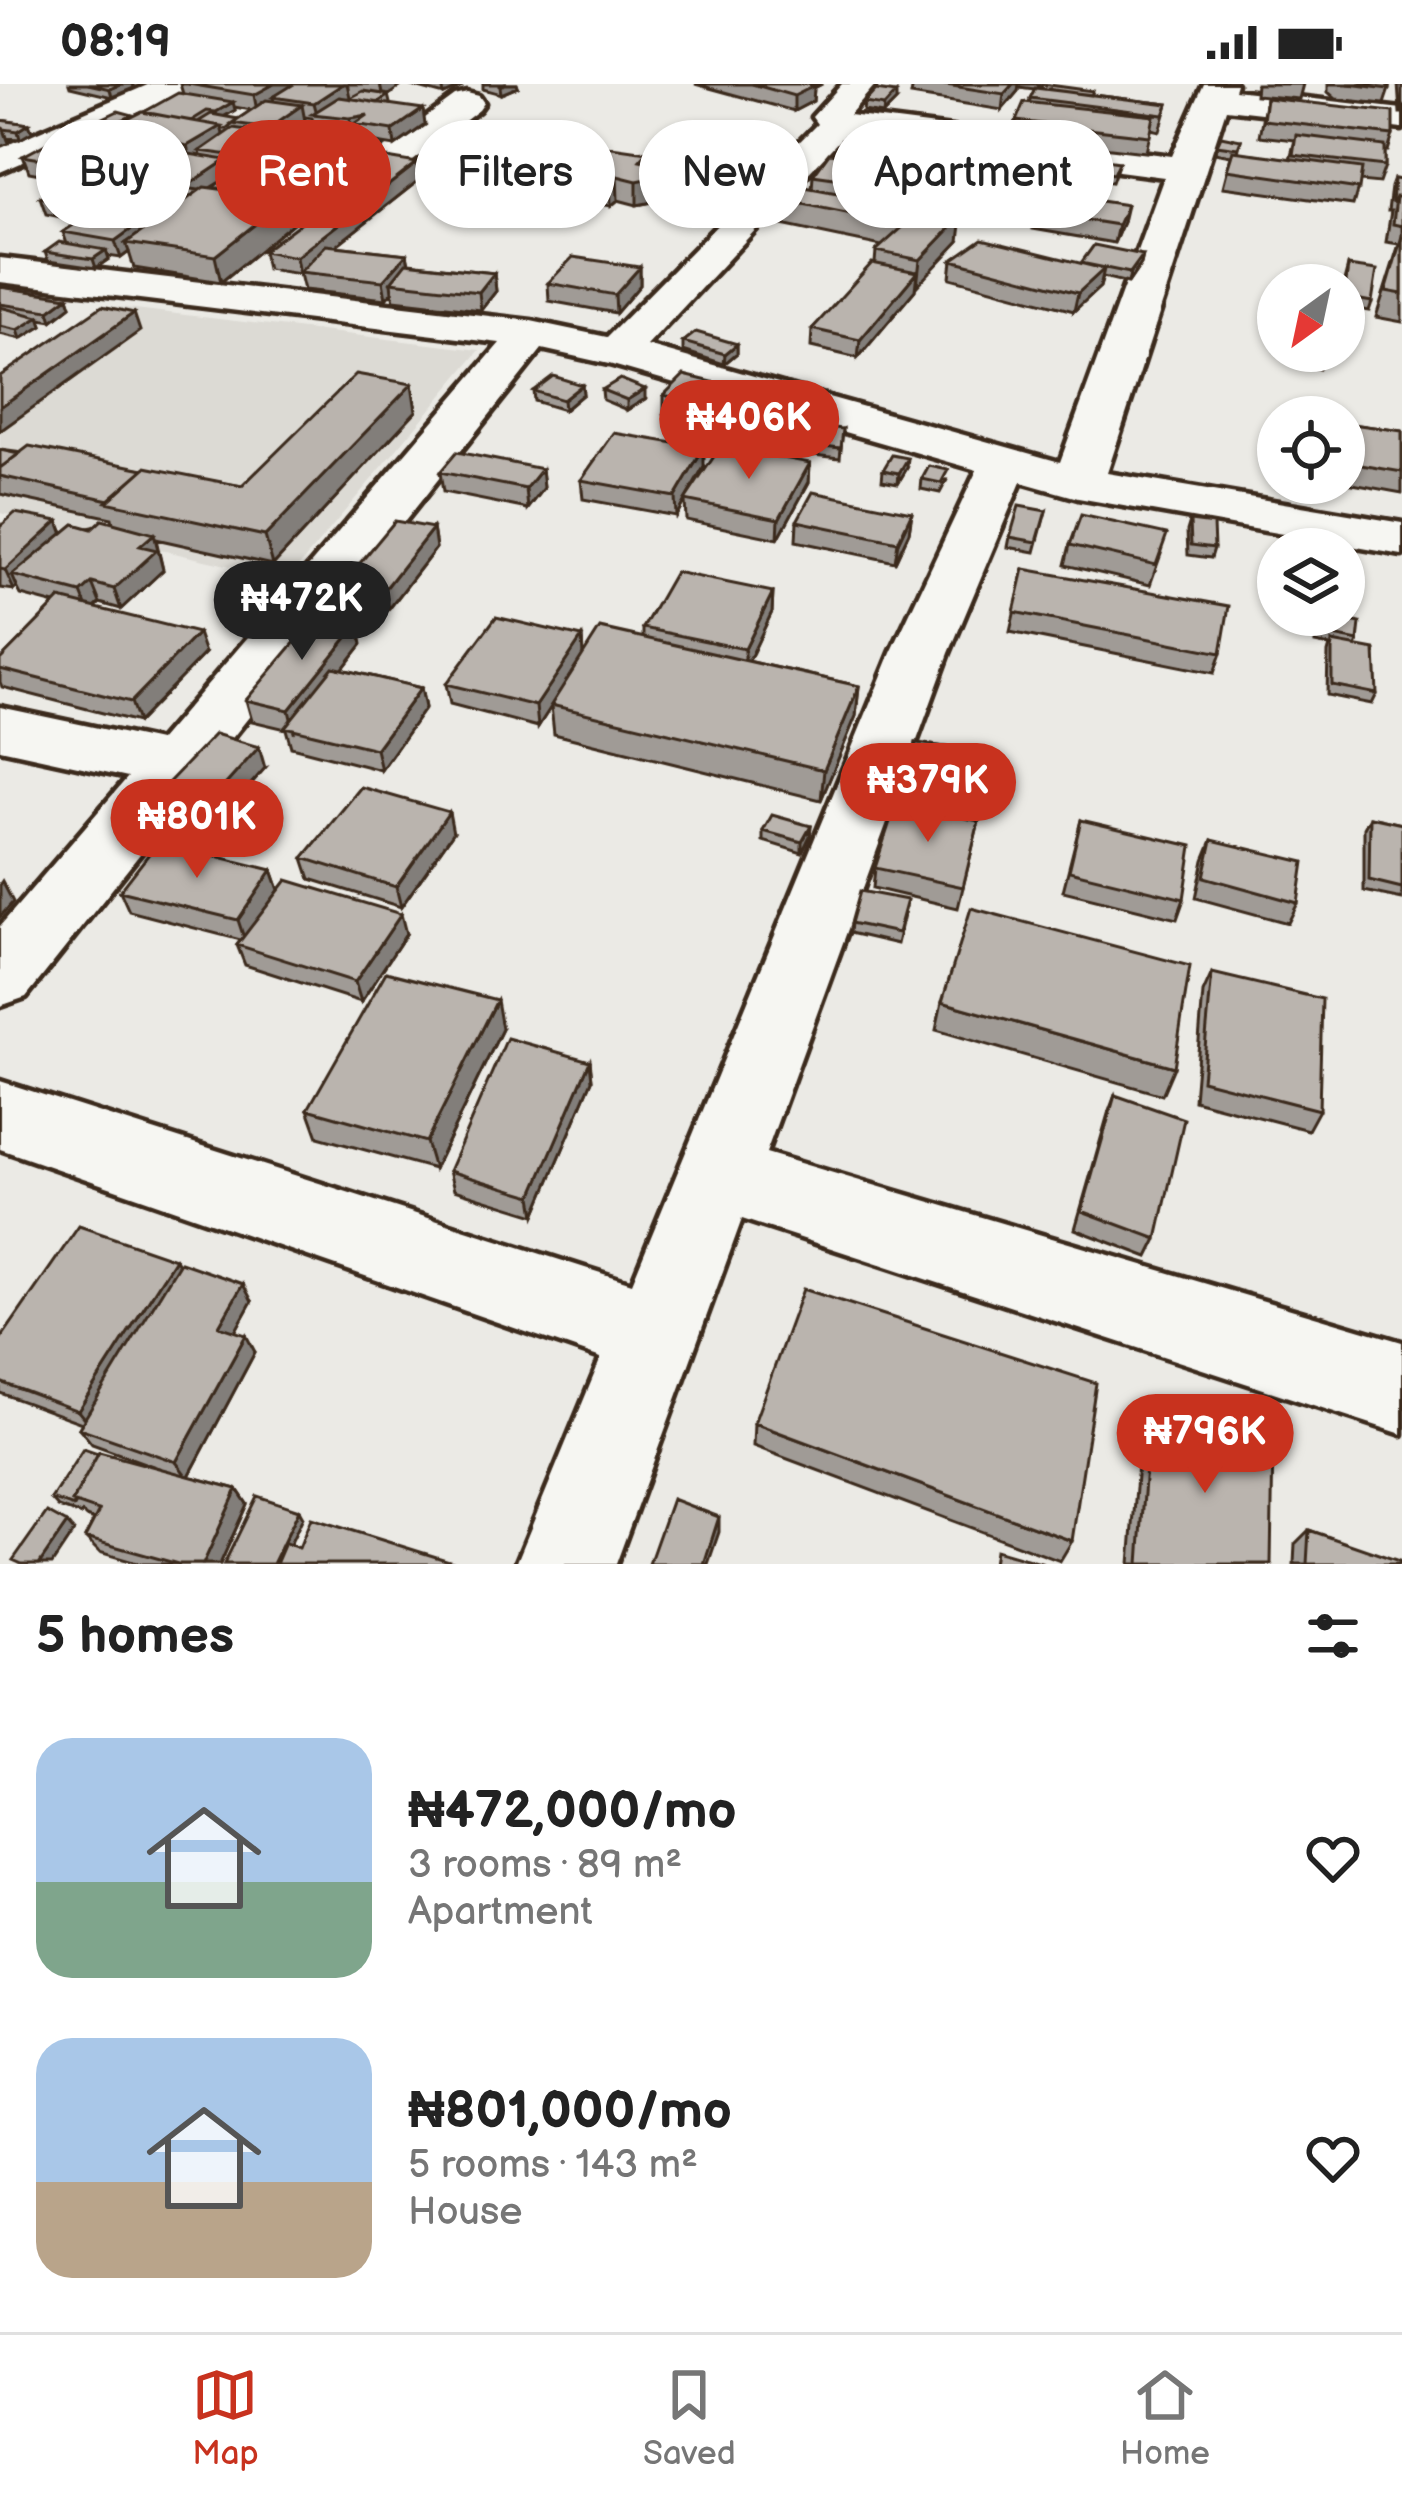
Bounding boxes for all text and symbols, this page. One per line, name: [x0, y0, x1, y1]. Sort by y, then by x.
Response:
text: 08:19: [60, 15, 171, 70]
chip: Buy: [36, 120, 191, 228]
chip: Rent: [215, 120, 391, 228]
chip: Filters: [415, 120, 615, 228]
chip: New: [639, 120, 808, 228]
chip: Apartment: [832, 120, 1114, 228]
north arrow: [1257, 264, 1365, 372]
map controls: [1257, 264, 1365, 636]
pin: ₦406K: [665, 380, 833, 482]
text: ₦406K: [686, 395, 812, 442]
button: locate: [1257, 396, 1365, 504]
button: layers: [1257, 528, 1365, 636]
pin: ₦472K: [218, 561, 386, 663]
text: ₦472K: [241, 576, 363, 623]
pin: ₦379K: [844, 743, 1012, 845]
text: ₦379K: [867, 758, 989, 805]
pin: ₦801K: [113, 779, 281, 881]
text: ₦801K: [138, 794, 256, 841]
pin: ₦796K: [1121, 1394, 1289, 1496]
text: ₦796K: [1144, 1409, 1266, 1456]
icon: filters: [1300, 1603, 1366, 1669]
text: 5 homes: [36, 1606, 234, 1667]
text: ₦472,000/mo: [408, 1781, 737, 1842]
icon: home: [132, 1786, 276, 1930]
icon: heart: [1300, 1825, 1366, 1891]
text: 3 rooms · 89 m²: [408, 1842, 682, 1889]
text: Apartment: [408, 1889, 592, 1936]
text: ₦801,000/mo: [408, 2081, 732, 2142]
icon: home: [132, 2086, 276, 2230]
icon: heart: [1300, 2125, 1366, 2191]
text: 5 rooms · 143 m²: [408, 2142, 698, 2189]
text: House: [408, 2189, 522, 2236]
tab: Map: [192, 2362, 259, 2474]
tab: Saved: [643, 2362, 736, 2474]
tab: Home: [1120, 2362, 1210, 2474]

